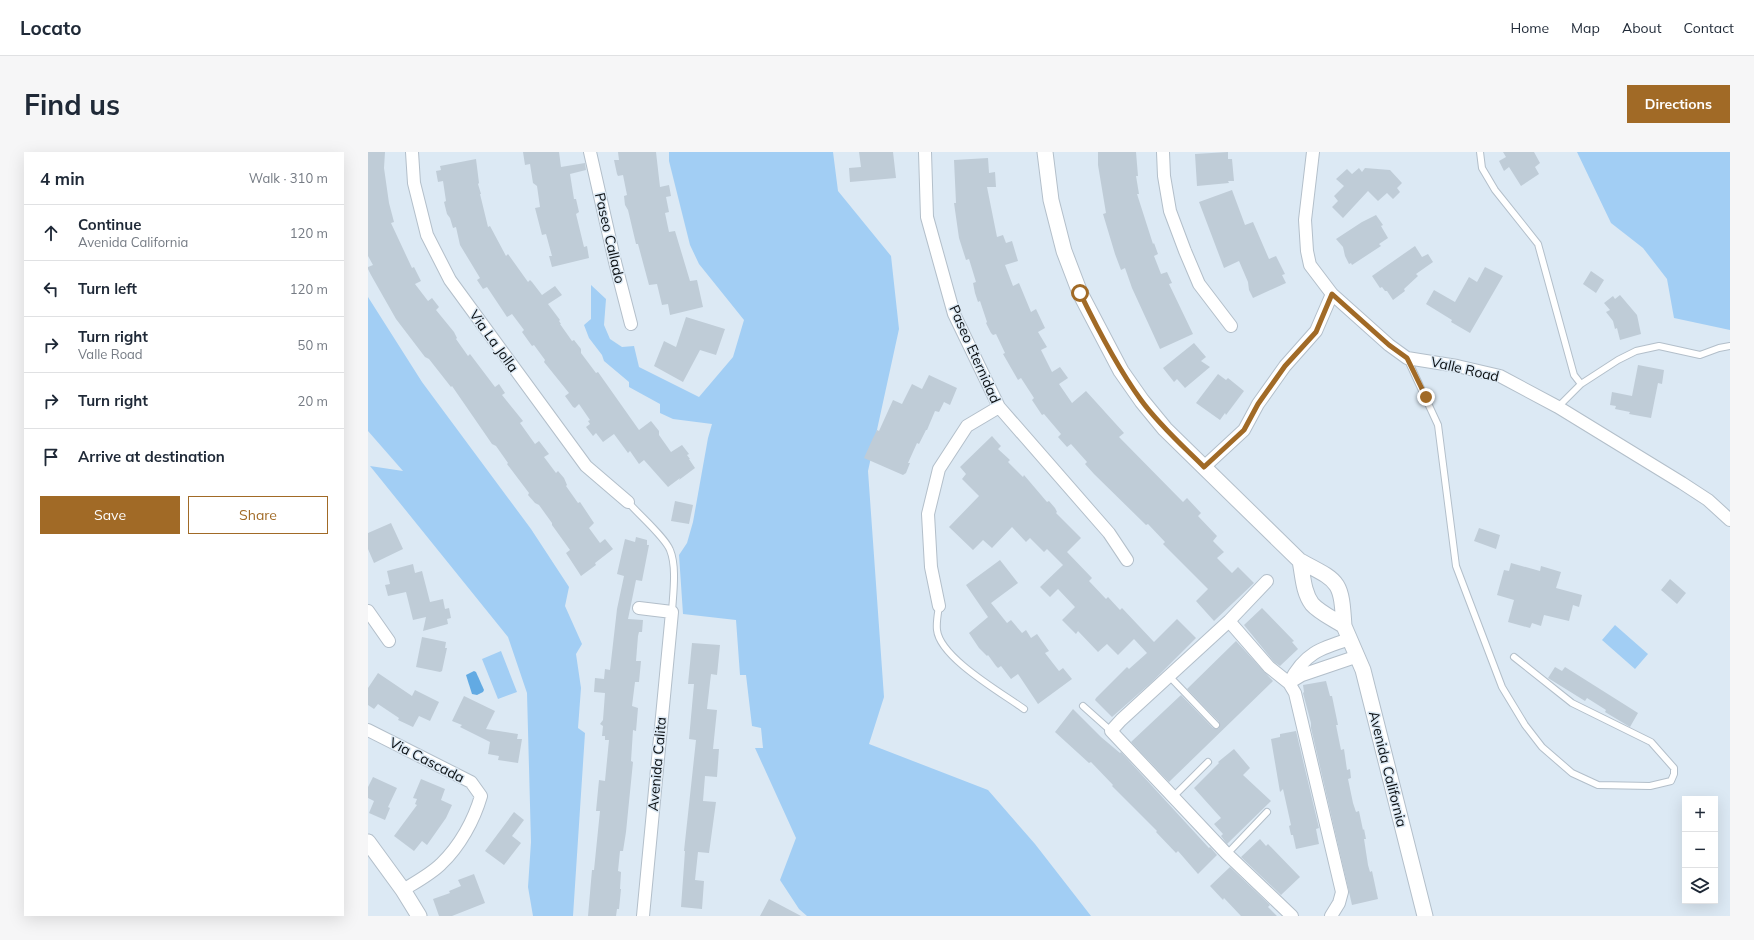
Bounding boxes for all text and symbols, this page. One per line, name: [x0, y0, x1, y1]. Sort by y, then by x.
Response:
text: Locato: [20, 16, 81, 40]
text: Home: [1510, 19, 1549, 37]
text: Map: [1571, 19, 1600, 37]
text: About: [1622, 19, 1662, 37]
text: Contact: [1684, 19, 1734, 37]
button: Directions: [1627, 85, 1730, 123]
text: Find us: [24, 87, 120, 122]
text: 4 min: [40, 168, 85, 189]
text: Walk · 310 m: [249, 170, 328, 186]
street label: Paseo Callado: [591, 191, 629, 285]
text: Continue: [78, 215, 141, 234]
icon: ahead: [40, 222, 62, 244]
text: 120 m: [290, 225, 328, 241]
text: Avenida California: [78, 234, 188, 250]
icon: left: [40, 278, 62, 300]
text: Turn left: [78, 279, 137, 298]
text: 120 m: [290, 281, 328, 297]
route start: [1071, 284, 1089, 302]
street label: Paseo Eternidad: [945, 302, 1005, 406]
street label: Via La Jolla: [465, 306, 523, 376]
text: Turn right: [78, 327, 148, 346]
icon: right: [40, 334, 62, 356]
text: 50 m: [298, 337, 328, 353]
text: Valle Road: [78, 346, 143, 362]
street label: Valle Road: [1429, 352, 1501, 386]
route end: [1417, 388, 1435, 406]
icon: right: [40, 390, 62, 412]
text: Turn right: [78, 391, 148, 410]
text: 20 m: [298, 393, 328, 409]
icon: arrive: [40, 446, 62, 468]
text: Arrive at destination: [78, 447, 225, 466]
button: Save: [40, 496, 180, 534]
button: Share: [188, 496, 328, 534]
street label: Avenida California: [1365, 709, 1411, 829]
street label: Avenida Calita: [644, 716, 670, 812]
street label: Via Cascada: [386, 733, 468, 787]
map controls: [1682, 796, 1718, 904]
button: +: [1682, 796, 1718, 832]
button: −: [1682, 832, 1718, 868]
button: layers: [1682, 868, 1718, 904]

